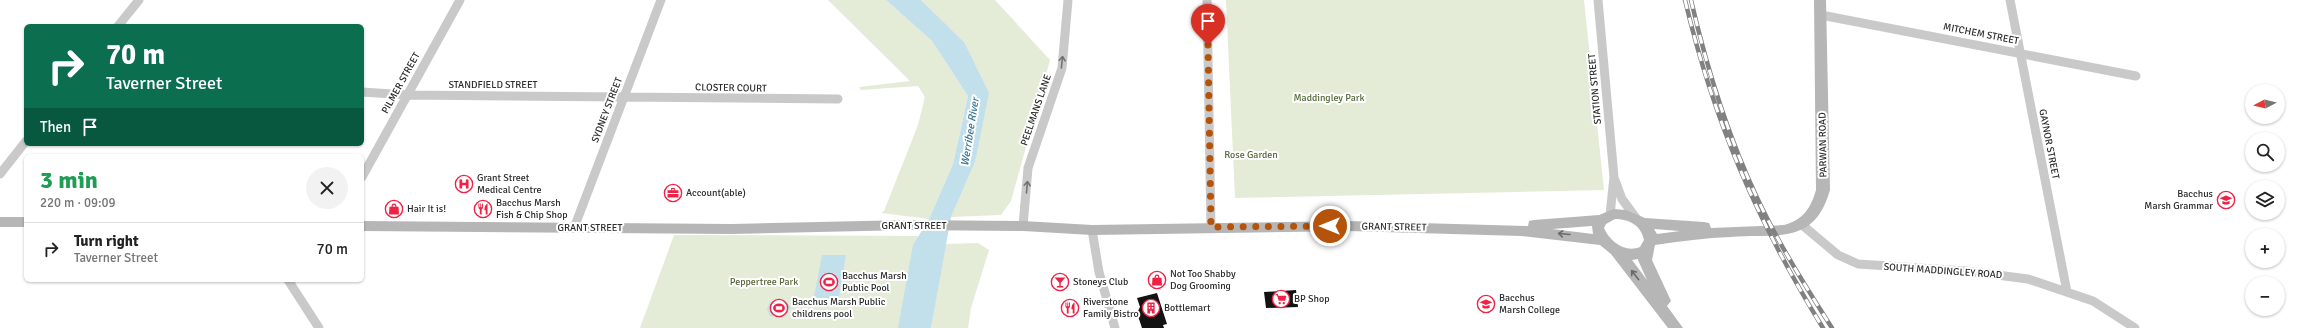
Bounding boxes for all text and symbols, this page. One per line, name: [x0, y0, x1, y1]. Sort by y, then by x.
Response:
pin: [1191, 4, 1225, 45]
icon: arrive: [1197, 10, 1219, 32]
street label: MITCHEM STREET: [1942, 21, 2020, 47]
text: 70 m: [106, 38, 165, 72]
icon: right: [40, 40, 92, 92]
street label: PILMER STREET: [379, 50, 423, 116]
street label: STATION STREET: [1586, 53, 1604, 125]
one-way arrow: [1059, 56, 1066, 69]
text: Taverner Street: [106, 72, 222, 94]
street label: PEELMANS LANE: [1018, 72, 1054, 147]
street label: SYDNEY STREET: [589, 76, 625, 144]
street label: STANDFIELD STREET: [448, 79, 538, 91]
street label: CLOSTER COURT: [695, 81, 767, 95]
north arrow: [2245, 84, 2285, 124]
map controls: [2245, 84, 2285, 316]
park label: Maddingley Park: [1294, 92, 1364, 104]
water label: Werribee River: [958, 95, 982, 167]
street label: GAYNOR STREET: [2036, 108, 2062, 180]
street label: PARWAN ROAD: [1816, 112, 1830, 178]
icon: arrive: [79, 116, 101, 138]
text: Then: [40, 118, 71, 136]
button: search: [2245, 132, 2285, 172]
park label: Rose Garden: [1224, 149, 1278, 161]
text: 3 min: [40, 165, 98, 195]
button: close: [306, 167, 348, 209]
place label: Grant Street Medical Centre: [477, 172, 541, 196]
hospital icon: Grant Street Medical Centre: [454, 174, 474, 194]
button: layers: [2245, 180, 2285, 220]
one-way arrow: [1023, 181, 1030, 194]
office icon: Account(able): [663, 183, 683, 203]
place label: Account(able): [686, 187, 746, 199]
place label: Bacchus Marsh Grammar: [2144, 188, 2214, 212]
school or university icon: Bacchus Marsh Grammar: [2216, 190, 2236, 210]
text: 220 m · 09:09: [40, 195, 116, 211]
place label: Bacchus Marsh Fish & Chip Shop: [496, 197, 568, 221]
shop icon: Hair It is!: [384, 199, 404, 219]
restaurant icon: Bacchus Marsh Fish & Chip Shop: [473, 199, 493, 219]
place label: Hair It is!: [407, 203, 446, 215]
position arrow: [1309, 205, 1351, 247]
street label: GRANT STREET: [882, 220, 947, 232]
street label: GRANT STREET: [1361, 220, 1427, 234]
street label: GRANT STREET: [558, 222, 623, 234]
button: +: [2245, 228, 2285, 268]
one-way arrow: [1558, 231, 1571, 238]
text: Turn right: [74, 232, 139, 250]
icon: right: [40, 238, 62, 260]
text: 70 m: [317, 240, 348, 258]
text: Taverner Street: [74, 250, 158, 266]
street label: SOUTH MADDINGLEY ROAD: [1883, 261, 2003, 281]
place label: Not Too Shabby Dog Grooming: [1170, 268, 1236, 292]
one-way arrow: [1631, 269, 1639, 280]
place label: Bacchus Marsh Public Pool: [842, 270, 907, 294]
shop icon: Not Too Shabby Dog Grooming: [1147, 270, 1167, 290]
sports icon: Bacchus Marsh Public Pool: [819, 272, 839, 292]
bar icon: Stoneys Club: [1050, 272, 1070, 292]
park label: Peppertree Park: [730, 276, 798, 288]
place label: Stoneys Club: [1073, 276, 1128, 288]
button: −: [2245, 276, 2285, 316]
supermarket icon: BP Shop: [1271, 289, 1291, 309]
place label: Bacchus Marsh College: [1499, 292, 1560, 316]
place label: BP Shop: [1294, 293, 1329, 305]
school or university icon: Bacchus Marsh College: [1476, 294, 1496, 314]
place label: Bacchus Marsh Public childrens pool: [792, 296, 886, 320]
place label: Riverstone Family Bistro: [1083, 296, 1139, 320]
sports icon: Bacchus Marsh Public childrens pool: [769, 298, 789, 318]
restaurant icon: Riverstone Family Bistro: [1060, 298, 1080, 318]
building icon: Bottlemart: [1141, 298, 1161, 318]
place label: Bottlemart: [1164, 302, 1211, 314]

